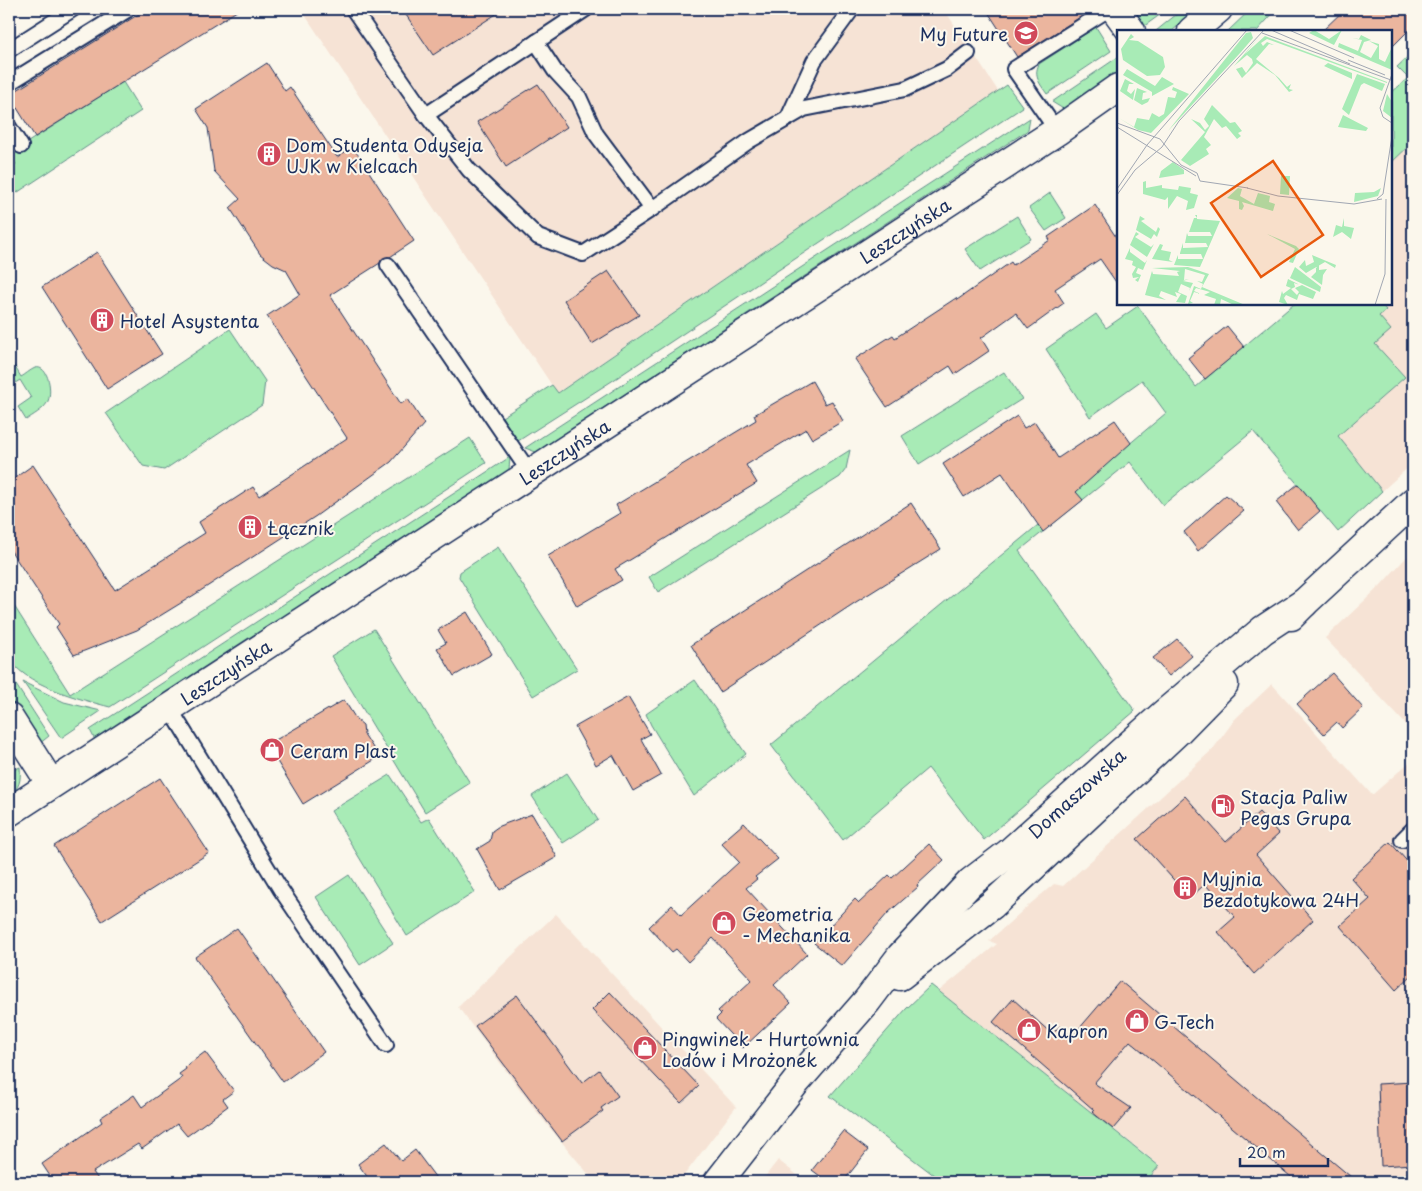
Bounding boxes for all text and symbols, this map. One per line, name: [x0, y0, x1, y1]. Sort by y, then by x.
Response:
place label: My Future: [920, 20, 1008, 47]
school or university icon: My Future: [1013, 20, 1039, 46]
inset map: [1117, 30, 1392, 305]
place label: Dom Studenta Odyseja UJK w Kielcach: [286, 131, 484, 179]
building icon: Dom Studenta Odyseja UJK w Kielcach: [256, 141, 282, 167]
street label: Leszczyńska: [854, 190, 956, 270]
building icon: Hotel Asystenta: [89, 307, 115, 333]
place label: Hotel Asystenta: [120, 307, 260, 334]
street label: Leszczyńska: [513, 411, 616, 491]
building icon: Łącznik: [237, 514, 263, 540]
place label: Łącznik: [267, 514, 334, 541]
street label: Leszczyńska: [174, 631, 277, 711]
shop icon: Ceram Plast: [259, 737, 285, 763]
place label: Ceram Plast: [290, 737, 396, 764]
street label: Domaszowska: [1021, 741, 1132, 844]
place label: Stacja Paliw Pegas Grupa: [1240, 783, 1351, 831]
fuel station icon: Stacja Paliw Pegas Grupa: [1210, 793, 1236, 819]
place label: Myjnia Bezdotykowa 24H: [1202, 865, 1359, 913]
building icon: Myjnia Bezdotykowa 24H: [1172, 875, 1198, 901]
place label: Geometria - Mechanika: [742, 900, 851, 948]
shop icon: Geometria - Mechanika: [711, 910, 737, 936]
shop icon: G-Tech: [1124, 1008, 1150, 1034]
place label: G-Tech: [1154, 1008, 1215, 1035]
shop icon: Kapron: [1016, 1017, 1042, 1043]
place label: Kapron: [1046, 1017, 1108, 1044]
place label: Pingwinek - Hurtownia Lodów i Mrożonek: [662, 1025, 859, 1073]
shop icon: Pingwinek - Hurtownia Lodów i Mrożonek: [632, 1035, 658, 1061]
scale bar: [1240, 1136, 1327, 1168]
text: 20 m: [1247, 1140, 1286, 1163]

